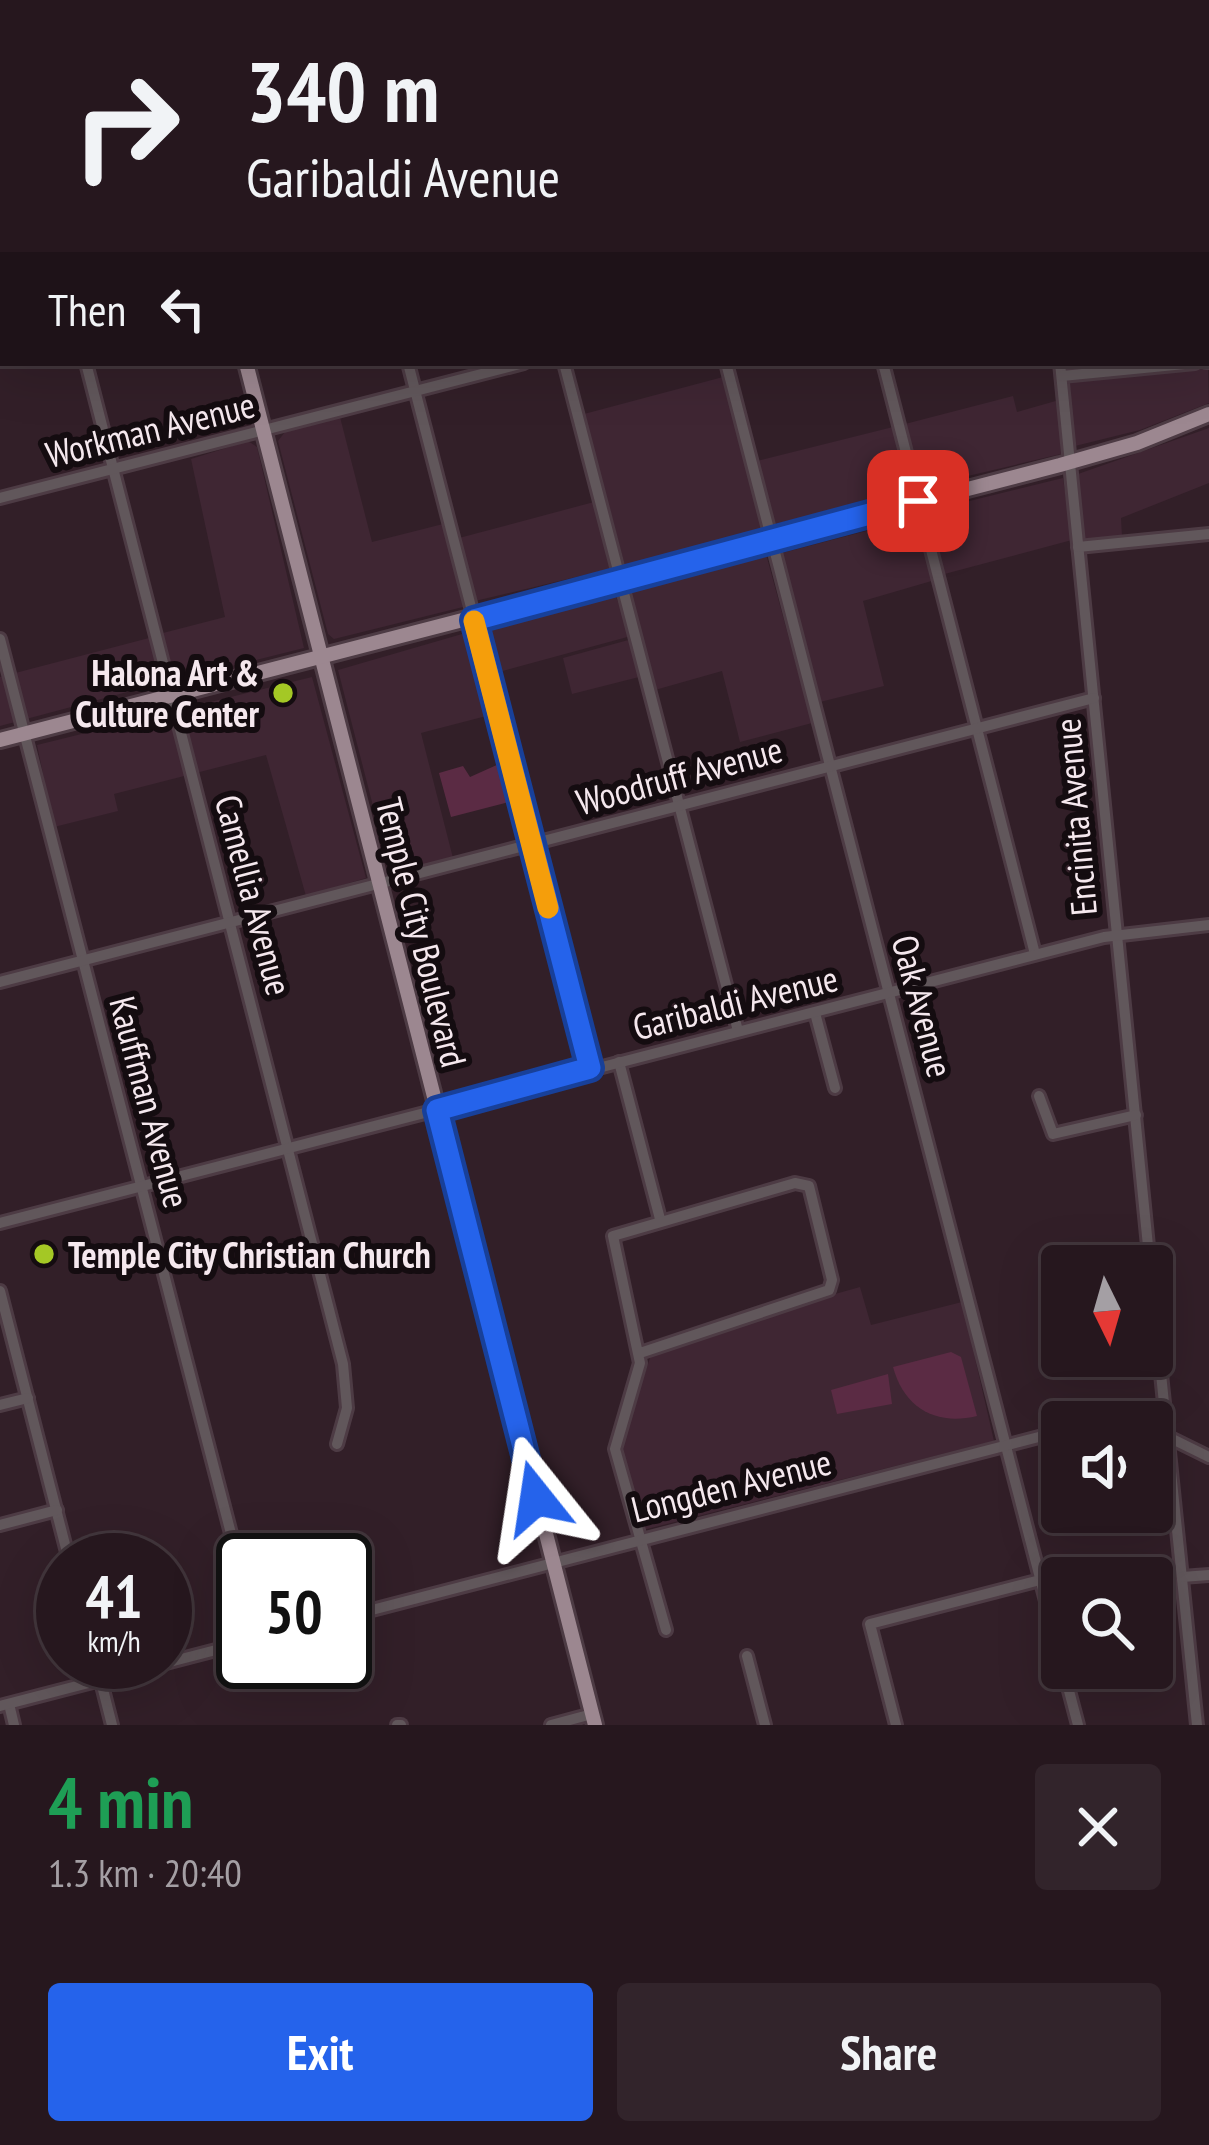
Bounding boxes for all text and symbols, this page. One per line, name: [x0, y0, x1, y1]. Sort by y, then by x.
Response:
text: 340 m: [246, 36, 439, 145]
icon: right: [48, 48, 204, 204]
text: Garibaldi Avenue: [246, 142, 560, 212]
icon: left: [150, 276, 216, 342]
text: Then: [48, 280, 126, 338]
street label: Workman Avenue: [41, 380, 259, 478]
pin: [867, 450, 969, 552]
icon: arrive: [885, 468, 951, 534]
place label: Halona Art & Culture Center: [75, 649, 259, 737]
marker: Halona Art & Culture Center: [270, 680, 296, 706]
street label: Encinita Avenue: [1043, 717, 1107, 917]
street label: Woodruff Avenue: [571, 725, 787, 825]
street label: Camellia Avenue: [205, 790, 303, 1000]
street label: Temple City Boulevard: [366, 792, 478, 1072]
street label: Oak Avenue: [882, 930, 964, 1082]
street label: Garibaldi Avenue: [628, 954, 842, 1050]
street label: Kauffman Avenue: [99, 991, 201, 1213]
place label: Temple City Christian Church: [68, 1231, 431, 1278]
marker: Temple City Christian Church: [31, 1241, 57, 1267]
north arrow: [1041, 1245, 1173, 1377]
map controls: [1041, 1245, 1173, 1689]
button: sound: [1041, 1401, 1173, 1533]
position arrow: [473, 1435, 599, 1561]
street label: Longden Avenue: [626, 1437, 836, 1533]
speed limit sign: 50: [216, 1533, 372, 1689]
text: 41: [85, 1557, 143, 1635]
button: search: [1041, 1557, 1173, 1689]
text: km/h: [87, 1621, 141, 1660]
text: 4 min: [48, 1755, 193, 1848]
button: close: [1035, 1764, 1161, 1890]
text: 1.3 km · 20:40: [48, 1847, 242, 1898]
button: Exit: [48, 1983, 593, 2121]
button: Share: [617, 1983, 1161, 2121]

